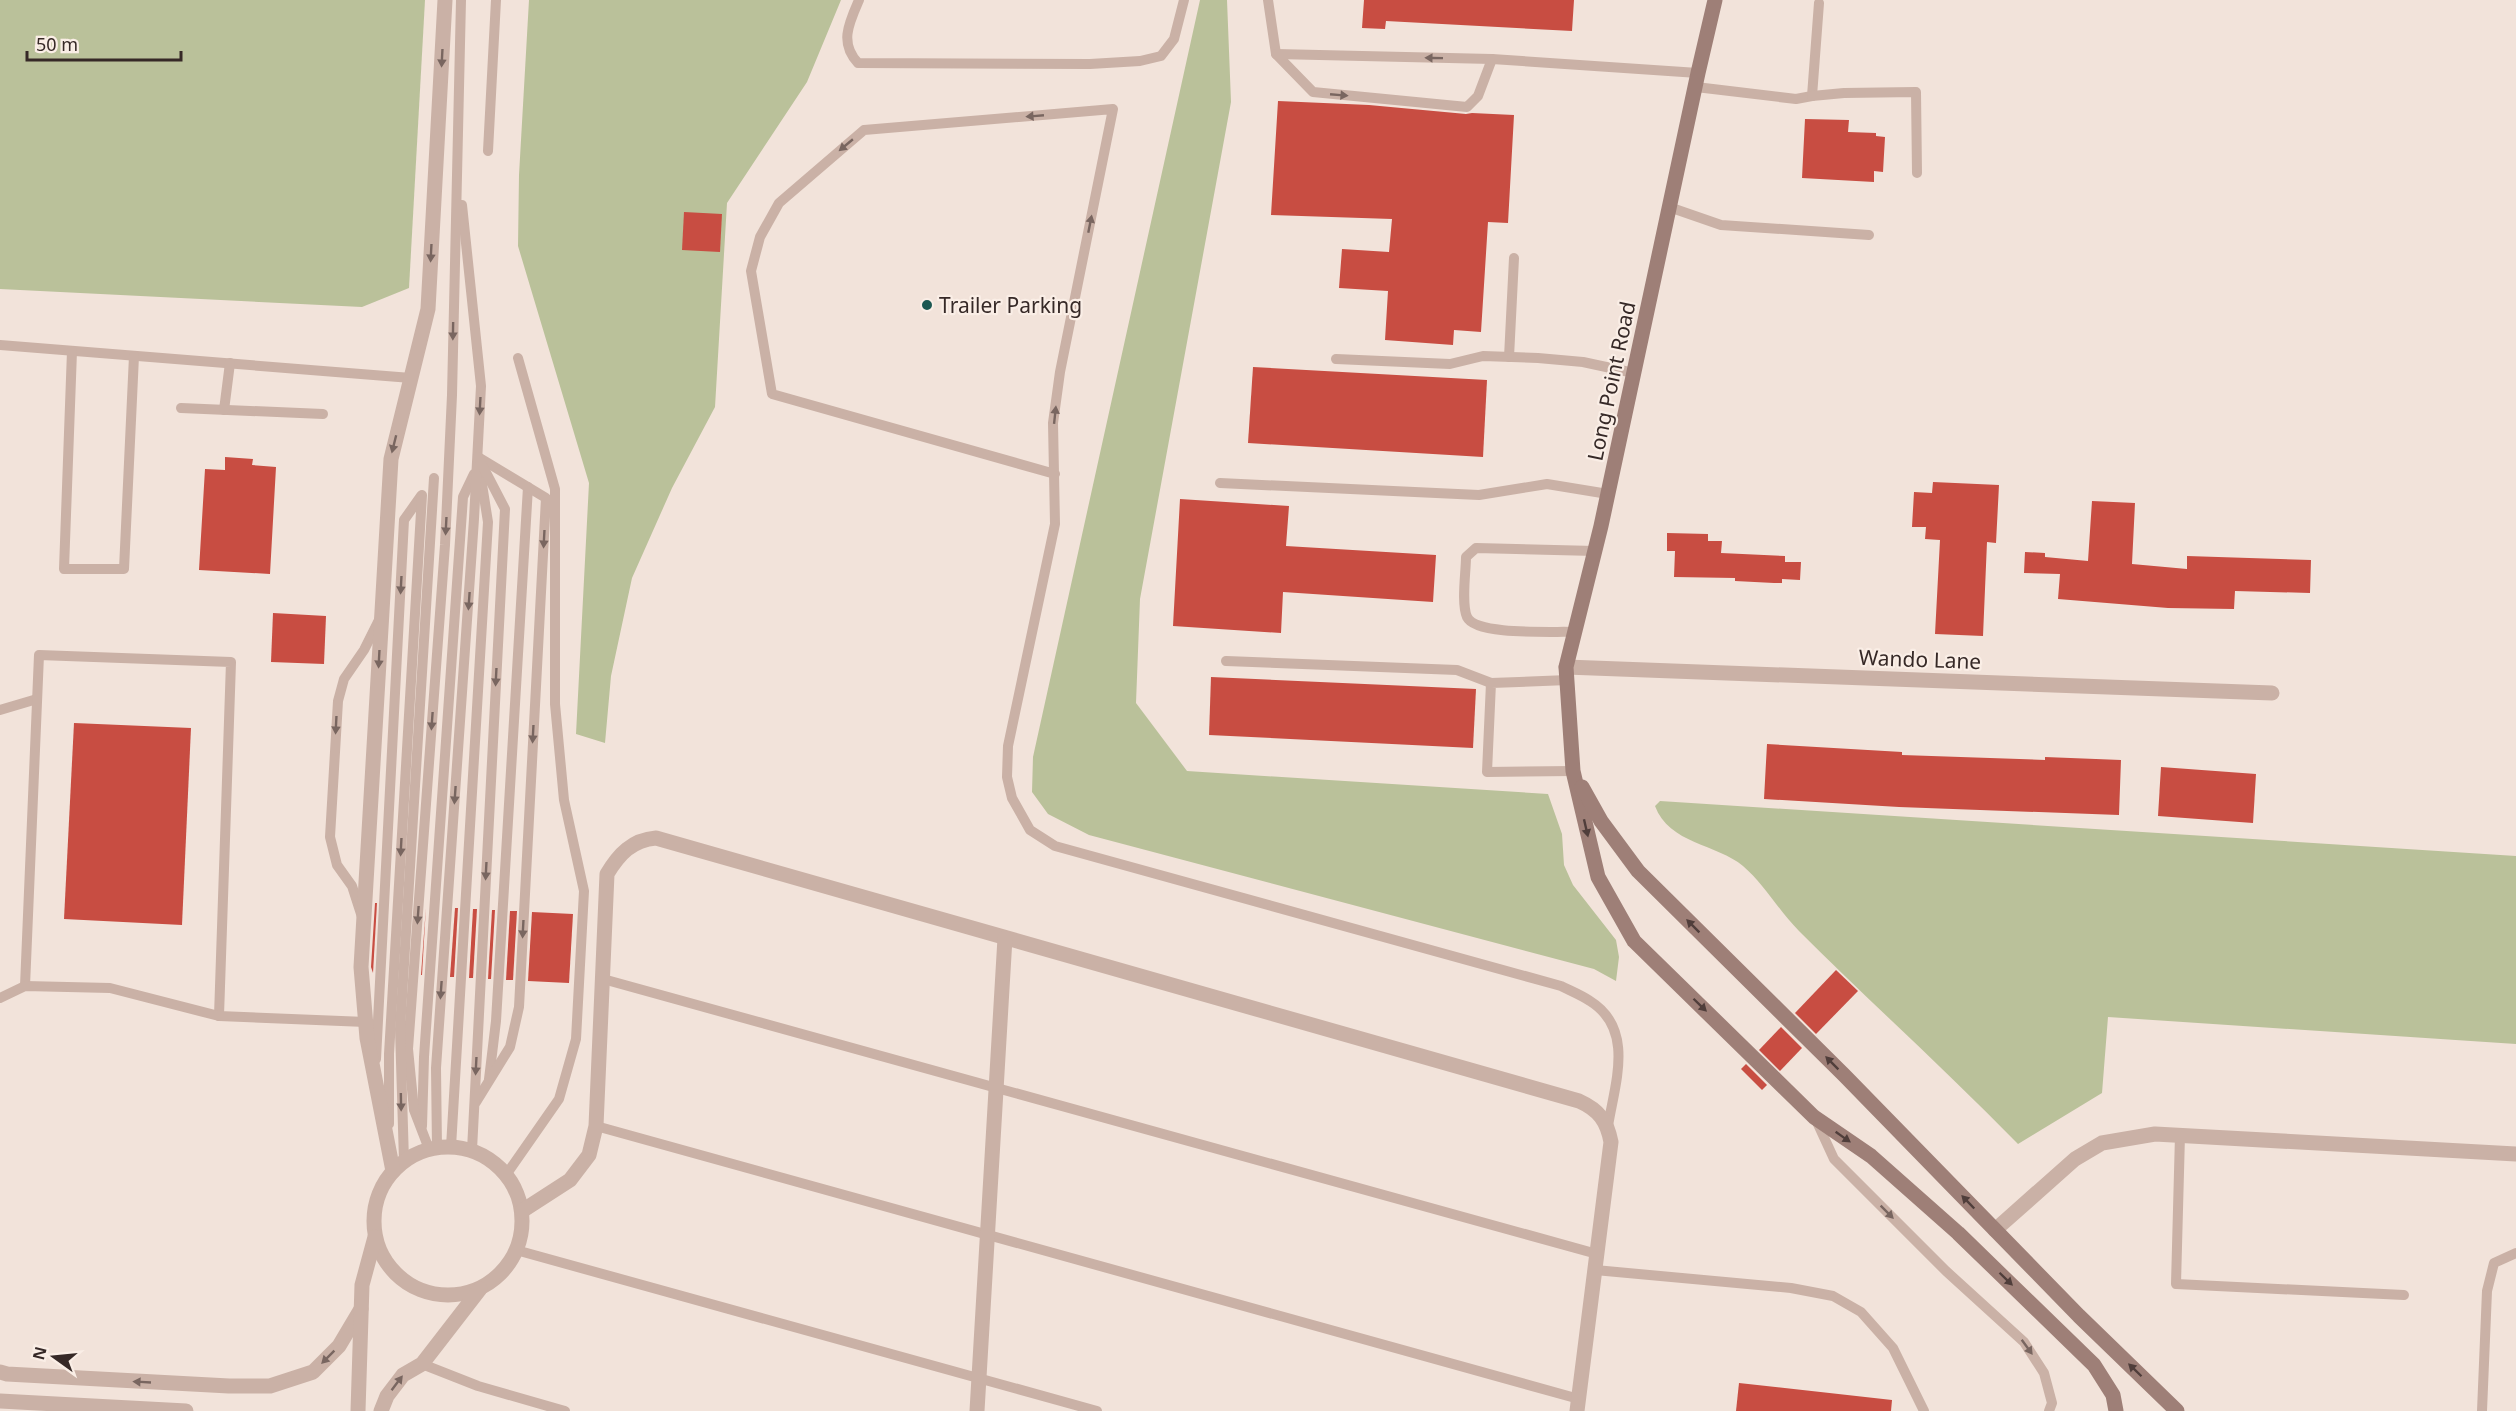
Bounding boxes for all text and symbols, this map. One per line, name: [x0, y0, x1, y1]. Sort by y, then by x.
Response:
scale bar: [27, 24, 182, 62]
text: 50 m: [36, 32, 78, 56]
one-way arrow: [437, 49, 446, 68]
one-way arrow: [1424, 53, 1443, 63]
one-way arrow: [1330, 90, 1349, 100]
one-way arrow: [1025, 111, 1044, 121]
one-way arrow: [839, 138, 854, 151]
one-way arrow: [1086, 214, 1095, 233]
one-way arrow: [427, 244, 436, 263]
place label: Trailer Parking: [939, 291, 1082, 319]
marker: Trailer Parking: [920, 298, 934, 312]
street label: Long Point Road: [1580, 299, 1642, 463]
one-way arrow: [449, 322, 458, 341]
one-way arrow: [476, 396, 485, 415]
one-way arrow: [1050, 406, 1059, 425]
one-way arrow: [389, 435, 399, 453]
one-way arrow: [441, 517, 450, 536]
one-way arrow: [539, 530, 549, 549]
one-way arrow: [396, 575, 405, 594]
one-way arrow: [464, 591, 473, 610]
street label: Wando Lane: [1858, 643, 1982, 675]
one-way arrow: [374, 650, 384, 669]
one-way arrow: [492, 667, 501, 686]
one-way arrow: [427, 711, 437, 730]
one-way arrow: [332, 715, 341, 734]
one-way arrow: [529, 724, 538, 743]
one-way arrow: [450, 786, 460, 805]
one-way arrow: [1582, 819, 1592, 837]
one-way arrow: [397, 837, 406, 856]
one-way arrow: [482, 862, 491, 881]
one-way arrow: [413, 906, 423, 925]
one-way arrow: [518, 919, 527, 938]
one-way arrow: [1687, 919, 1701, 933]
one-way arrow: [437, 980, 446, 999]
one-way arrow: [1693, 998, 1707, 1012]
one-way arrow: [1825, 1056, 1839, 1070]
one-way arrow: [471, 1057, 481, 1076]
one-way arrow: [396, 1093, 406, 1112]
one-way arrow: [1835, 1131, 1851, 1143]
one-way arrow: [1961, 1195, 1975, 1210]
one-way arrow: [1879, 1204, 1893, 1218]
one-way arrow: [1998, 1272, 2012, 1286]
north arrow: [24, 1327, 84, 1387]
one-way arrow: [2021, 1339, 2033, 1355]
text: N: [27, 1344, 52, 1362]
one-way arrow: [321, 1350, 336, 1364]
one-way arrow: [2129, 1364, 2143, 1378]
one-way arrow: [390, 1375, 402, 1390]
one-way arrow: [133, 1377, 152, 1386]

